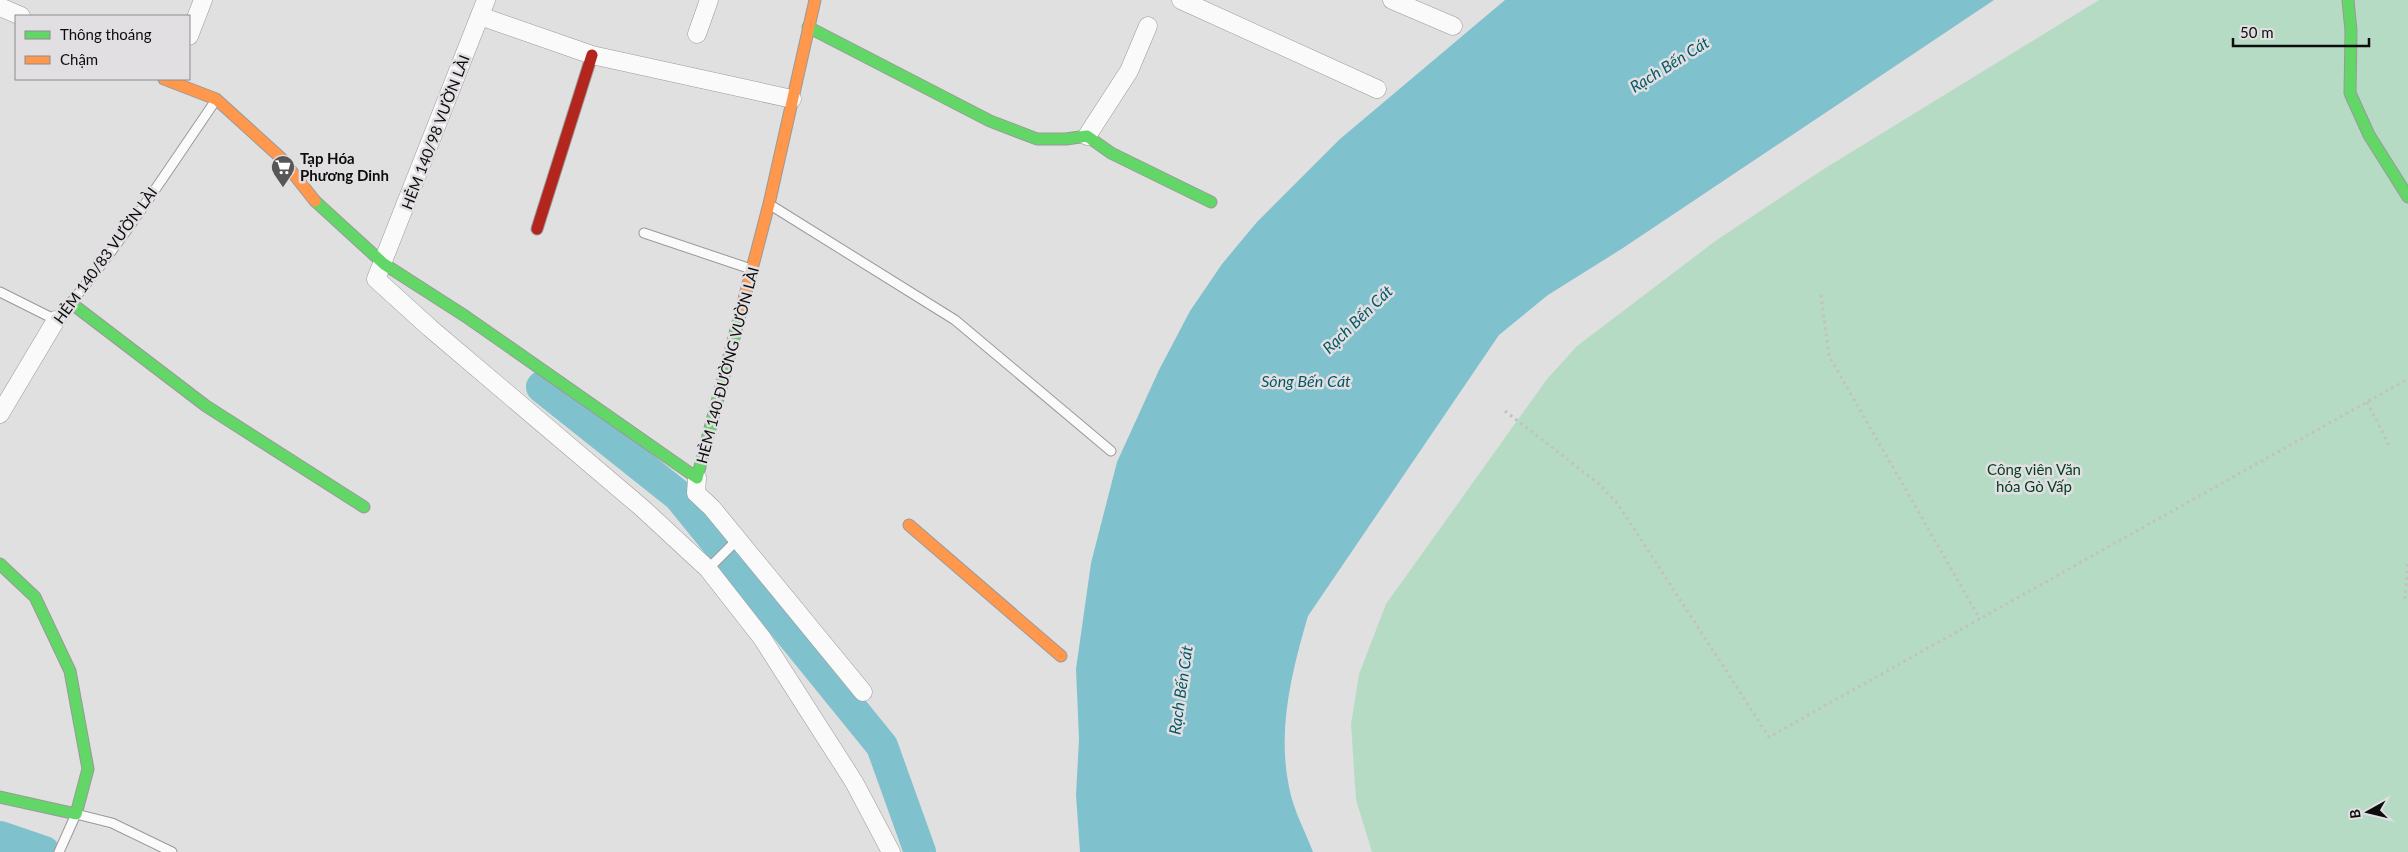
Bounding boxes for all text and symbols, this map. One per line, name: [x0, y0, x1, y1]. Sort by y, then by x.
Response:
legend: [15, 15, 190, 80]
scale bar: [2233, 15, 2369, 47]
text: 50 m: [2240, 23, 2274, 41]
text: Thông thoáng: [60, 25, 152, 43]
water label: Rạch Bến Cát: [1626, 32, 1712, 96]
text: Chậm: [60, 50, 98, 68]
street label: HẺM 140/98 VƯỜN LÀI: [397, 52, 473, 212]
place label: Tạp Hóa Phương Dinh: [300, 149, 389, 184]
supermarket icon: Tạp Hóa Phương Dinh: [270, 154, 296, 188]
street label: HẺM 140/83 VƯỜN LÀI: [49, 183, 161, 327]
street label: HẺM 140 ĐƯỜNG VƯỜN LÀI: [692, 265, 762, 465]
water label: Rạch Bến Cát: [1318, 281, 1396, 357]
water label: Sông Bến Cát: [1261, 371, 1351, 390]
park label: Công viên Văn hóa Gò Vấp: [1987, 460, 2081, 495]
water label: Rạch Bến Cát: [1164, 644, 1196, 736]
north arrow: [2343, 787, 2393, 837]
text: B: [2346, 808, 2364, 820]

